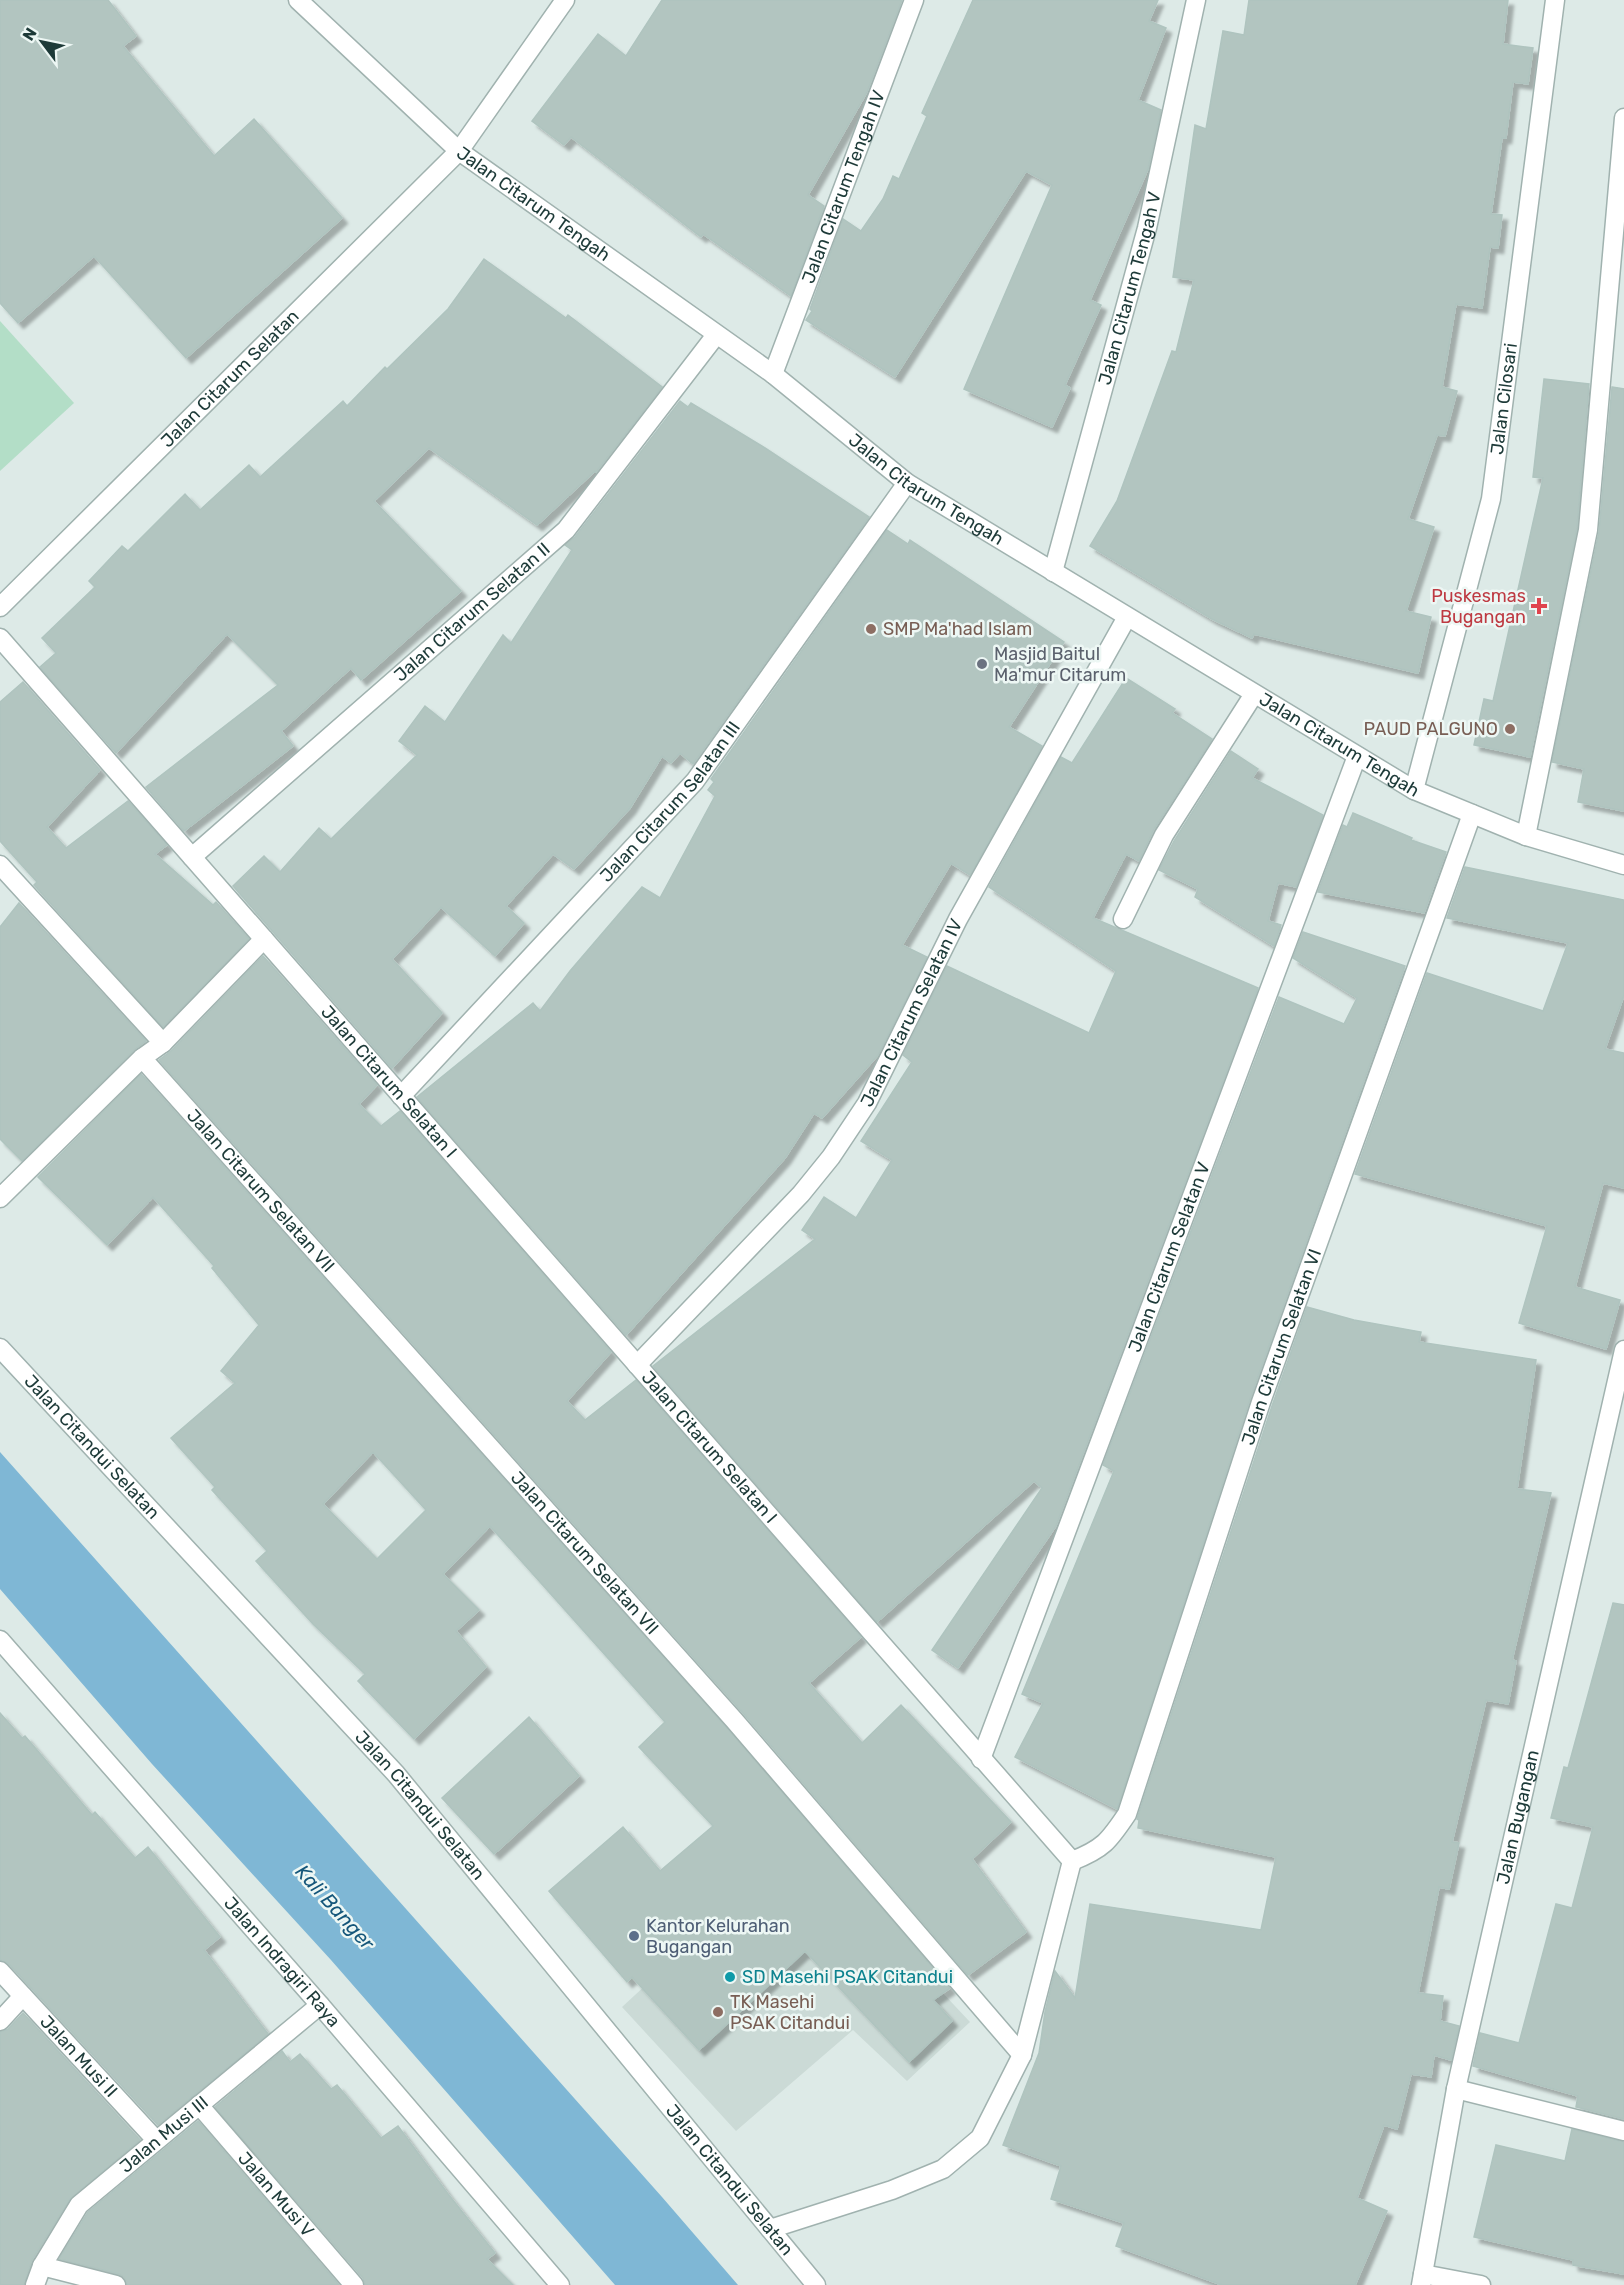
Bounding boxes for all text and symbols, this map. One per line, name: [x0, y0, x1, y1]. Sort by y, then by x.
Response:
north arrow: [12, 12, 72, 72]
text: N: [19, 24, 41, 44]
street label: Jalan Citarum Tengah IV: [797, 87, 890, 286]
street label: Jalan Citarum Tengah: [452, 142, 615, 266]
street label: Jalan Citarum Tengah V: [1094, 189, 1166, 387]
street label: Jalan Citarum Selatan: [156, 305, 304, 452]
street label: Jalan Cilosari: [1486, 342, 1522, 456]
street label: Jalan Citarum Tengah: [844, 429, 1008, 550]
street label: Jalan Citarum Selatan II: [389, 538, 555, 686]
place label: Puskesmas Bugangan: [1431, 585, 1526, 628]
marker: Puskesmas Bugangan: [1530, 597, 1548, 615]
place label: SMP Ma'had Islam: [883, 618, 1032, 640]
marker: SMP Ma'had Islam: [864, 622, 878, 636]
place label: Masjid Baitul Ma'mur Citarum: [994, 643, 1126, 686]
marker: Masjid Baitul Ma'mur Citarum: [975, 657, 989, 671]
street label: Jalan Citarum Tengah: [1255, 688, 1423, 802]
street label: Jalan Citarum Selatan III: [595, 717, 745, 887]
place label: PAUD PALGUNO: [1364, 718, 1498, 740]
marker: PAUD PALGUNO: [1503, 722, 1517, 736]
street label: Jalan Citarum Selatan IV: [856, 915, 967, 1111]
street label: Jalan Citarum Selatan I: [316, 1001, 462, 1162]
street label: Jalan Citarum Selatan VII: [182, 1105, 339, 1277]
street label: Jalan Citarum Selatan V: [1123, 1159, 1215, 1355]
street label: Jalan Citarum Selatan VI: [1237, 1246, 1326, 1448]
street label: Jalan Citarum Selatan I: [637, 1367, 782, 1528]
street label: Jalan Citandui Selatan: [20, 1370, 164, 1524]
street label: Jalan Citarum Selatan VII: [506, 1467, 663, 1639]
street label: Jalan Citandui Selatan: [350, 1726, 489, 1884]
street label: Jalan Bugangan: [1492, 1748, 1544, 1886]
water label: Kali Banger: [291, 1859, 380, 1956]
street label: Jalan Indragiri Raya: [219, 1892, 345, 2032]
place label: Kantor Kelurahan Bugangan: [646, 1915, 790, 1958]
marker: Kantor Kelurahan Bugangan: [627, 1929, 641, 1943]
place label: SD Masehi PSAK Citandui: [742, 1966, 953, 1988]
marker: SD Masehi PSAK Citandui: [723, 1970, 737, 1984]
place label: TK Masehi PSAK Citandui: [730, 1991, 850, 2034]
marker: TK Masehi PSAK Citandui: [711, 2005, 725, 2019]
street label: Jalan Musi II: [35, 2011, 122, 2102]
street label: Jalan Musi III: [115, 2091, 213, 2178]
street label: Jalan Citandui Selatan: [661, 2100, 798, 2260]
street label: Jalan Musi V: [233, 2147, 319, 2242]

